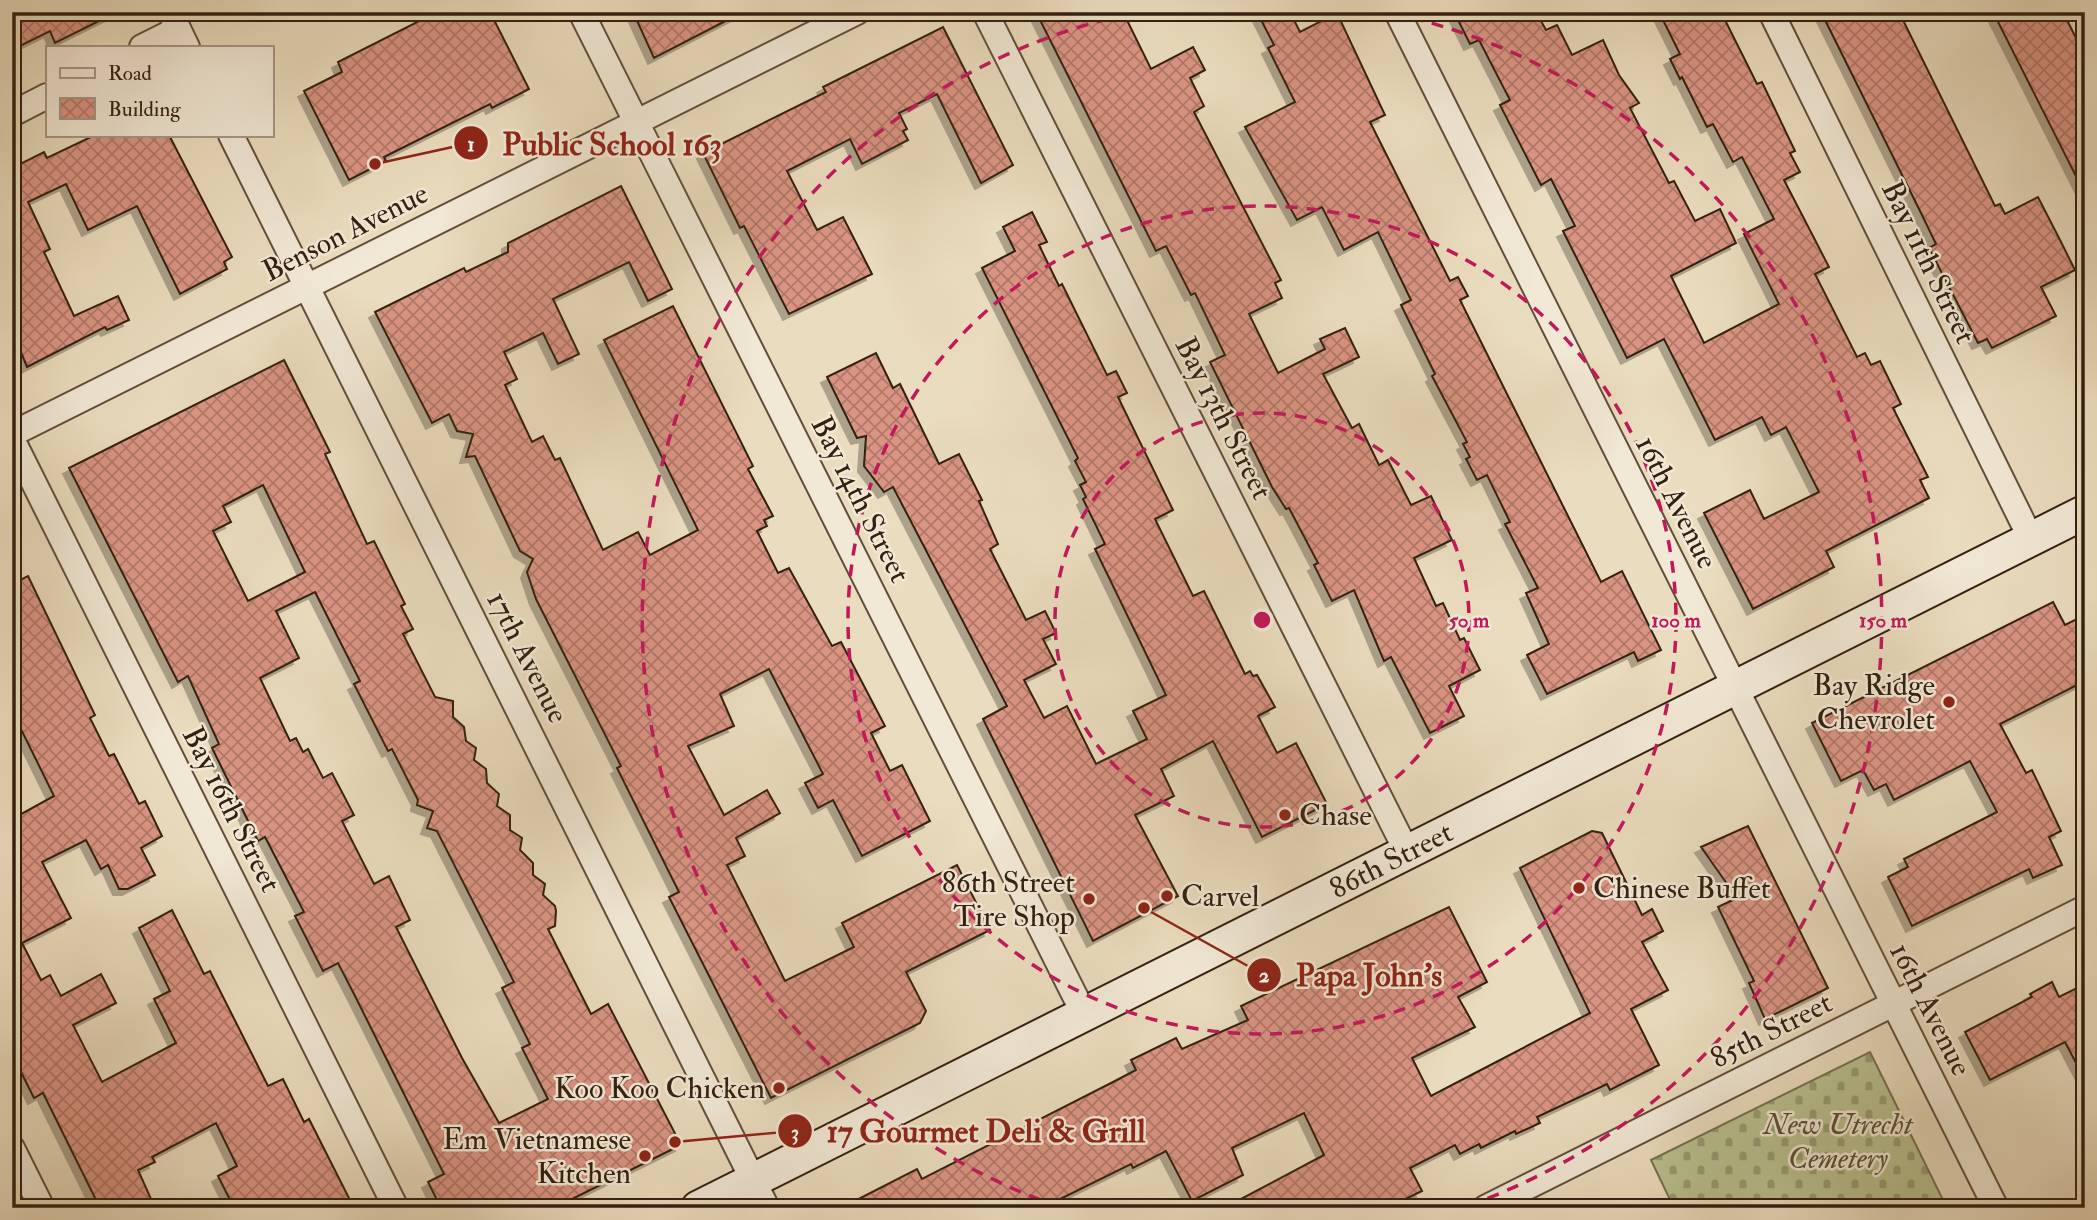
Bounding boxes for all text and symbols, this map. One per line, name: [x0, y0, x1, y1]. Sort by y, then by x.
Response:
legend: [46, 46, 273, 136]
text: Road: [108, 60, 153, 87]
text: Building: [108, 96, 181, 123]
callout: Public School 163: [453, 117, 736, 170]
text: Public School 163: [502, 125, 722, 165]
text: 1: [467, 131, 475, 158]
street label: Benson Avenue: [256, 175, 434, 290]
street label: Bay 11th Street: [1873, 175, 1984, 350]
street label: Bay 13th Street: [1167, 331, 1280, 506]
street label: Bay 14th Street: [803, 410, 919, 589]
street label: 16th Avenue: [1627, 430, 1726, 575]
street label: 17th Avenue: [479, 585, 577, 729]
text: 50 m: [1449, 607, 1490, 634]
text: 100 m: [1651, 607, 1702, 634]
text: 150 m: [1859, 607, 1908, 634]
centre of rings: [1250, 608, 1274, 632]
place label: Bay Ridge Chevrolet: [1812, 667, 1935, 738]
marker: Bay Ridge Chevrolet: [1941, 694, 1957, 710]
street label: Bay 16th Street: [174, 720, 289, 898]
place label: Chase: [1299, 797, 1372, 834]
marker: Chase: [1277, 807, 1293, 823]
street label: 86th Street: [1323, 814, 1459, 907]
place label: 86th Street Tire Shop: [942, 864, 1075, 935]
place label: Chinese Buffet: [1593, 870, 1771, 907]
place label: Carvel: [1181, 878, 1260, 915]
marker: Chinese Buffet: [1571, 880, 1587, 896]
marker: Carvel: [1159, 888, 1175, 904]
marker: 86th Street Tire Shop: [1081, 891, 1097, 907]
street label: 16th Avenue: [1881, 937, 1980, 1082]
callout: Papa John's: [1247, 949, 1456, 1002]
text: Papa John's: [1296, 956, 1442, 996]
text: 2: [1259, 962, 1270, 989]
street label: 85th Street: [1704, 984, 1838, 1077]
place label: Koo Koo Chicken: [554, 1070, 765, 1107]
marker: Koo Koo Chicken: [771, 1080, 787, 1096]
callout: 17 Gourmet Deli & Grill: [778, 1105, 1160, 1158]
park label: New Utrecht Cemetery: [1761, 1106, 1914, 1177]
text: 17 Gourmet Deli & Grill: [827, 1112, 1146, 1152]
text: 3: [791, 1119, 799, 1146]
place label: Em Vietnamese Kitchen: [442, 1121, 631, 1192]
marker: Em Vietnamese Kitchen: [637, 1148, 653, 1164]

